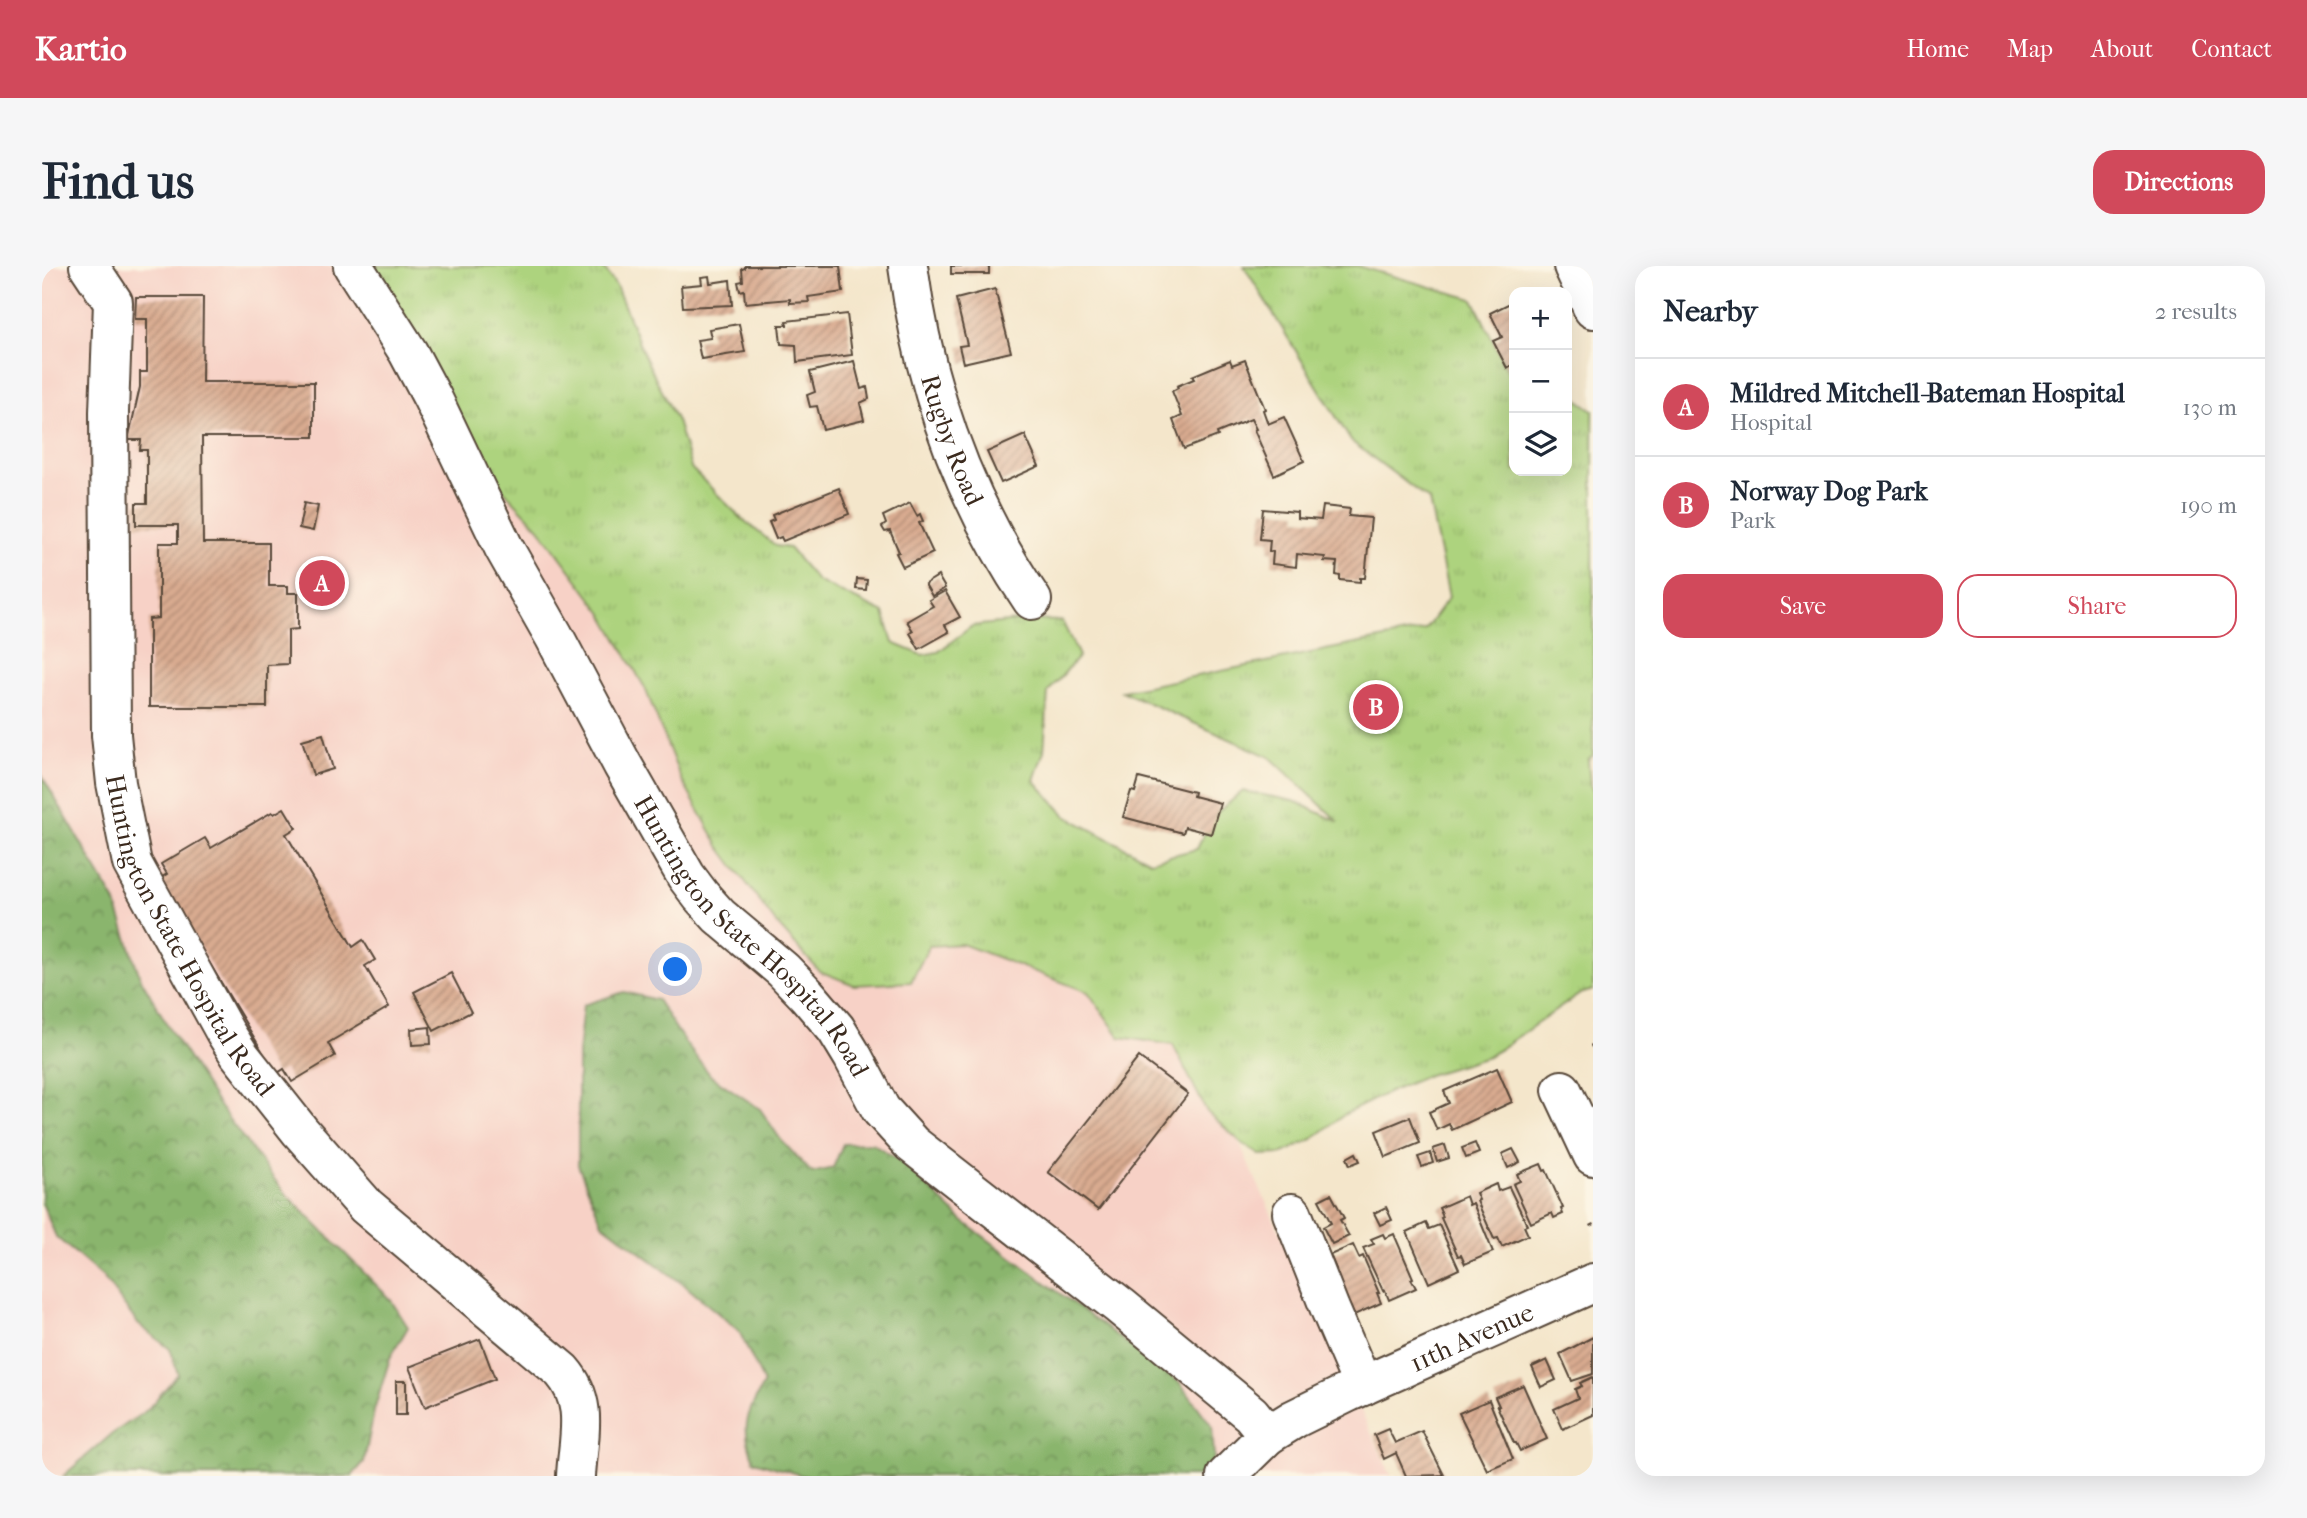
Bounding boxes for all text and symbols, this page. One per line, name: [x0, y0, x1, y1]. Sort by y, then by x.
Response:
text: Kartio: [35, 30, 127, 69]
text: Home: [1907, 35, 1969, 63]
text: Map: [2007, 35, 2053, 63]
text: About: [2091, 35, 2153, 63]
text: Contact: [2191, 35, 2272, 63]
button: Directions: [2093, 150, 2265, 214]
text: Find us: [42, 153, 194, 211]
map controls: [1509, 287, 1572, 476]
button: +: [1509, 287, 1572, 350]
text: Nearby: [1663, 294, 1758, 329]
text: 2 results: [2155, 298, 2237, 325]
button: −: [1509, 350, 1572, 413]
street label: Rugby Road: [915, 371, 991, 511]
text: Mildred Mitchell-Bateman Hospital: [1730, 378, 2125, 409]
text: A: [1679, 394, 1693, 421]
text: 130 m: [2183, 394, 2237, 421]
text: Hospital: [1730, 409, 1812, 436]
button: layers: [1509, 413, 1572, 476]
text: Norway Dog Park: [1730, 476, 1928, 507]
text: B: [1679, 492, 1693, 519]
text: 190 m: [2180, 492, 2237, 519]
text: Park: [1730, 507, 1776, 534]
pin: A: [299, 557, 345, 609]
button: Save: [1663, 574, 1943, 638]
button: Share: [1957, 574, 2237, 638]
pin: B: [1353, 681, 1399, 733]
street label: Huntington State Hospital Road: [99, 771, 282, 1103]
street label: Huntington State Hospital Road: [628, 790, 876, 1083]
your location: [658, 952, 692, 986]
street label: 11th Avenue: [1405, 1296, 1538, 1378]

